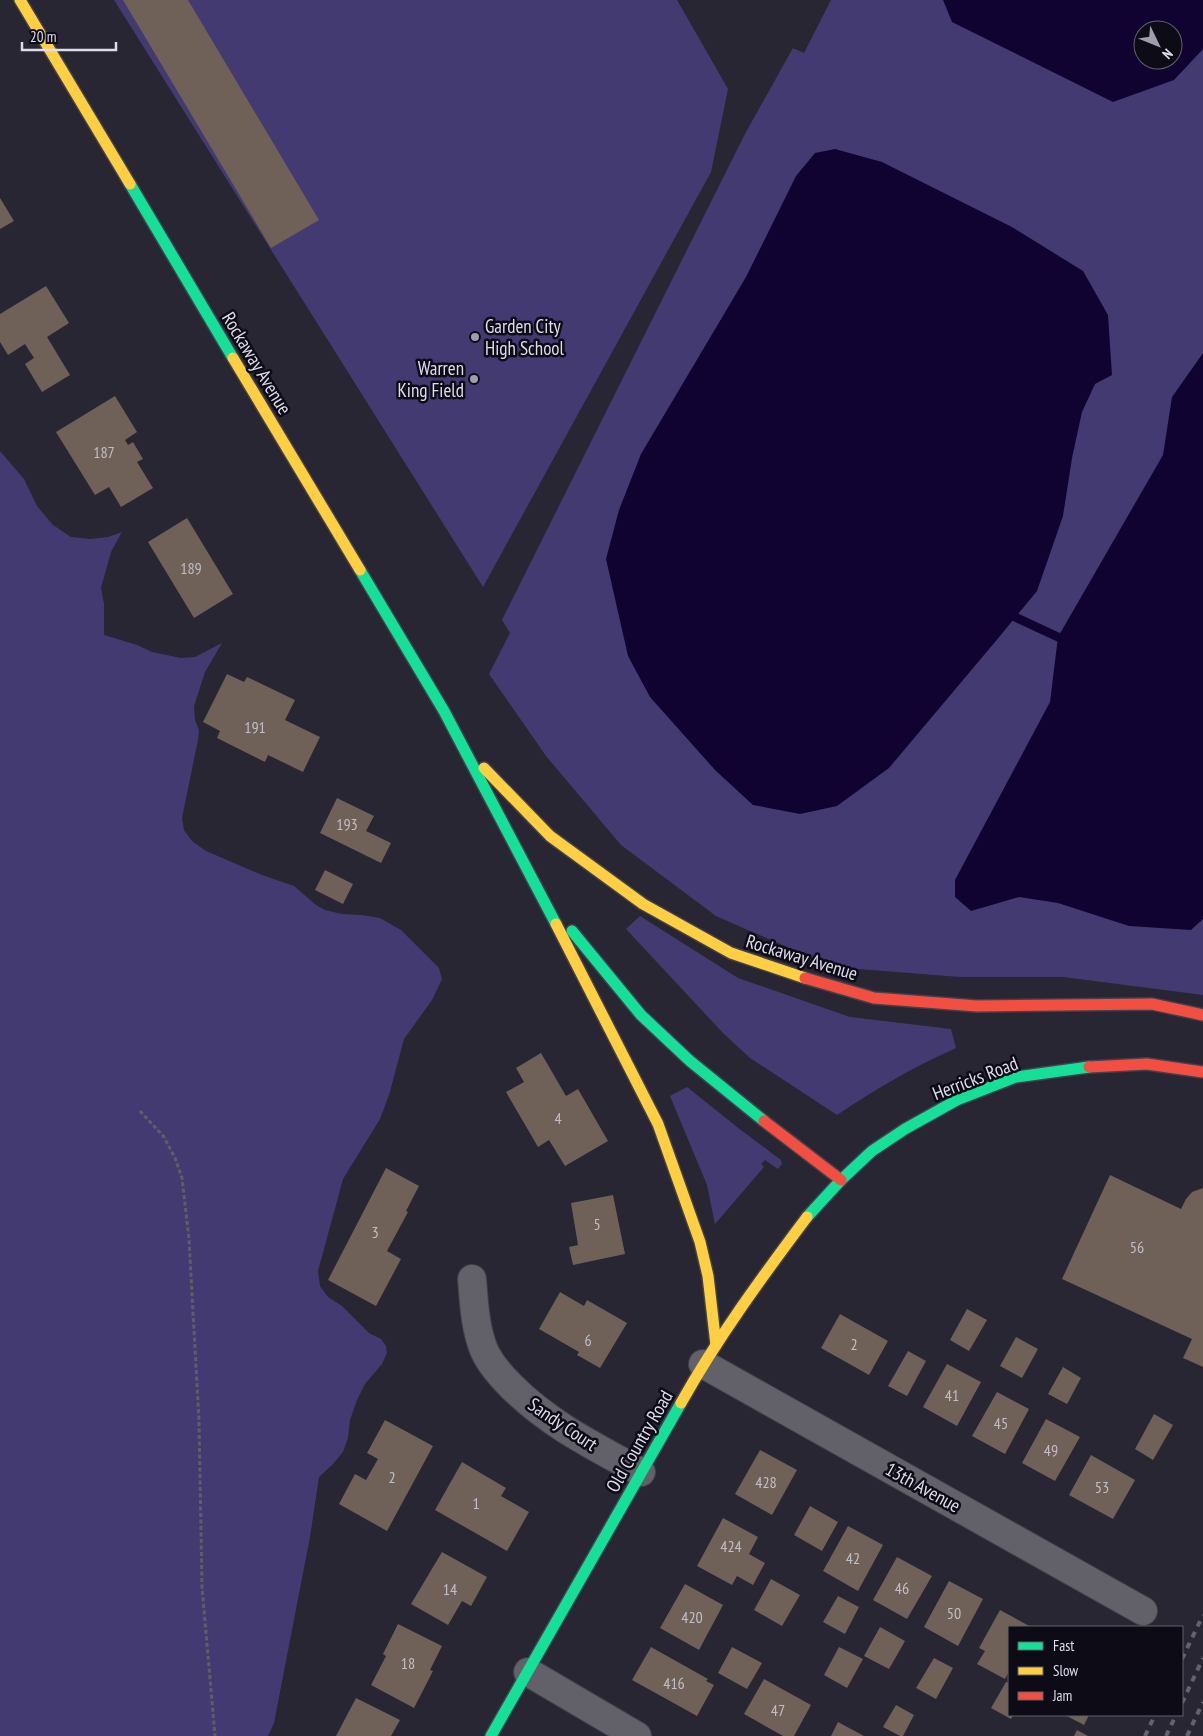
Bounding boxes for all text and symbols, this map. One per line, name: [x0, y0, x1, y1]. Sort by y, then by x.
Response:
scale bar: [22, 20, 116, 52]
north arrow: [1133, 20, 1183, 70]
text: 20 m: [30, 27, 56, 46]
text: N: [1158, 45, 1177, 63]
street label: Rockaway Avenue: [217, 307, 297, 419]
place label: Garden City High School: [485, 314, 565, 360]
marker: Garden City High School: [469, 331, 481, 343]
place label: Warren King Field: [397, 356, 464, 402]
marker: Warren King Field: [468, 373, 480, 385]
house number: 187: [93, 442, 115, 462]
house number: 189: [180, 558, 202, 578]
house number: 191: [244, 717, 266, 737]
house number: 193: [336, 814, 358, 834]
street label: Rockaway Avenue: [743, 929, 861, 985]
street label: Herricks Road: [929, 1051, 1021, 1105]
house number: 4: [554, 1108, 562, 1128]
house number: 5: [593, 1214, 601, 1234]
house number: 3: [371, 1222, 379, 1242]
house number: 56: [1130, 1237, 1144, 1257]
house number: 6: [584, 1330, 592, 1350]
house number: 2: [850, 1334, 858, 1354]
house number: 41: [945, 1385, 959, 1405]
street label: Old Country Road: [600, 1386, 678, 1496]
street label: Sandy Court: [524, 1392, 603, 1456]
house number: 45: [994, 1413, 1008, 1433]
house number: 49: [1044, 1440, 1058, 1460]
street label: 13th Avenue: [881, 1457, 965, 1518]
house number: 2: [388, 1467, 396, 1487]
house number: 428: [755, 1472, 777, 1492]
house number: 53: [1095, 1477, 1109, 1497]
house number: 1: [472, 1493, 480, 1513]
house number: 424: [720, 1536, 742, 1556]
house number: 42: [846, 1548, 860, 1568]
house number: 46: [895, 1578, 909, 1598]
house number: 14: [443, 1579, 457, 1599]
house number: 50: [947, 1603, 961, 1623]
house number: 420: [681, 1607, 703, 1627]
legend: [1008, 1626, 1183, 1716]
text: Fast: [1053, 1636, 1074, 1655]
house number: 18: [401, 1653, 415, 1673]
text: Slow: [1053, 1661, 1078, 1680]
house number: 416: [663, 1673, 685, 1693]
text: Jam: [1052, 1686, 1072, 1705]
house number: 47: [771, 1700, 785, 1720]

